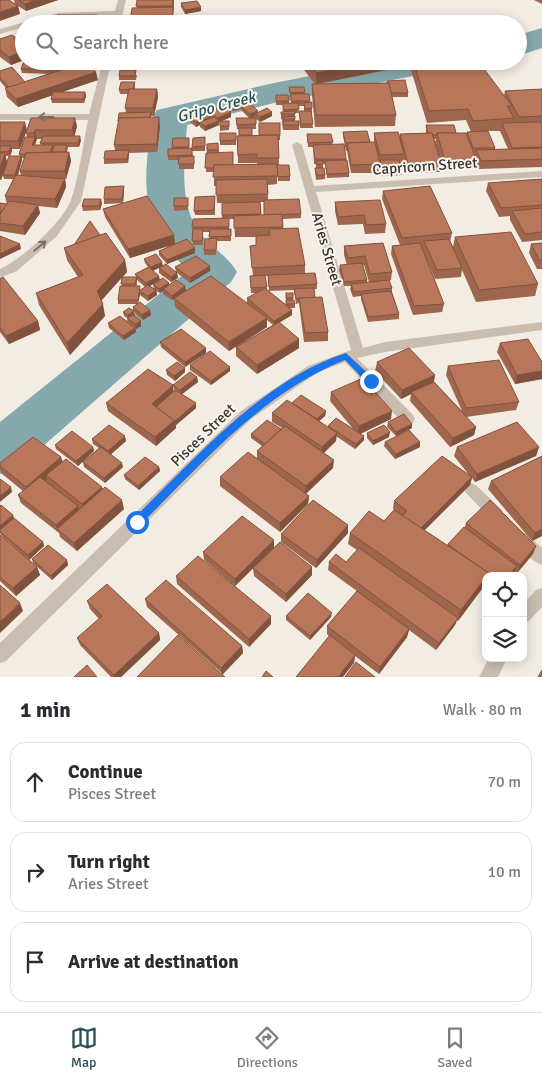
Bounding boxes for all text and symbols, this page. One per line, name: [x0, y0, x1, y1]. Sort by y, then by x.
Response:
search box: [15, 15, 527, 70]
icon: search: [33, 29, 61, 57]
text: Search here: [73, 31, 169, 55]
water label: Gripo Creek: [175, 86, 259, 127]
one-way arrow: [39, 112, 55, 122]
street label: Capricorn Street: [372, 153, 478, 179]
street label: Aries Street: [308, 210, 346, 288]
one-way arrow: [33, 241, 46, 252]
route end: [360, 370, 383, 393]
street label: Pisces Street: [167, 400, 239, 470]
route start: [126, 511, 149, 534]
map controls: [482, 572, 527, 662]
button: locate: [482, 572, 527, 617]
button: layers: [482, 617, 527, 662]
text: 1 min: [20, 697, 71, 723]
text: Walk · 80 m: [443, 700, 522, 720]
text: Continue: [68, 760, 143, 784]
icon: ahead: [21, 768, 49, 796]
text: 70 m: [487, 772, 521, 792]
text: Pisces Street: [68, 784, 156, 804]
text: Turn right: [68, 850, 150, 874]
icon: right: [21, 858, 49, 886]
text: 10 m: [487, 862, 521, 882]
text: Aries Street: [68, 874, 149, 894]
icon: arrive: [21, 948, 49, 976]
text: Arrive at destination: [68, 950, 239, 974]
tab: Map: [70, 1024, 98, 1071]
tab: Directions: [237, 1024, 298, 1071]
tab: Saved: [437, 1024, 472, 1071]

